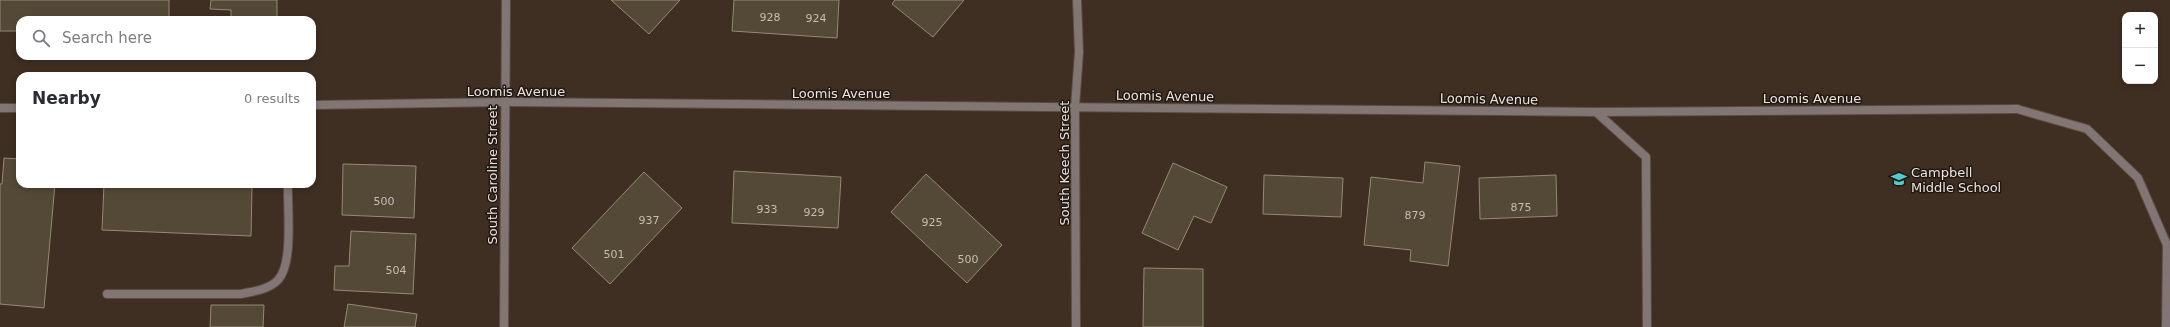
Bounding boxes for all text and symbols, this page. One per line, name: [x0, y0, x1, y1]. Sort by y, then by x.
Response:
house number: 928: [760, 11, 781, 24]
house number: 924: [806, 12, 827, 25]
map controls: [2122, 12, 2158, 84]
button: +: [2122, 12, 2158, 48]
search box: [16, 16, 316, 60]
icon: search: [30, 27, 52, 49]
text: Search here: [62, 29, 152, 47]
button: −: [2122, 48, 2158, 84]
street label: Loomis Avenue: [467, 84, 565, 99]
street label: Loomis Avenue: [792, 86, 890, 101]
text: Nearby: [32, 88, 101, 108]
street label: Loomis Avenue: [1116, 88, 1214, 104]
text: 0 results: [244, 91, 300, 106]
street label: Loomis Avenue: [1440, 91, 1538, 107]
street label: Loomis Avenue: [1763, 91, 1861, 106]
street label: South Keech Street: [1057, 101, 1072, 225]
street label: South Caroline Street: [485, 105, 500, 245]
place label: Campbell Middle School: [1911, 165, 2001, 195]
school or university icon: Campbell Middle School: [1890, 170, 1908, 188]
house number: 500: [374, 195, 395, 208]
house number: 875: [1511, 201, 1532, 214]
house number: 933: [757, 203, 778, 216]
house number: 929: [804, 206, 825, 219]
house number: 879: [1405, 209, 1426, 222]
house number: 937: [639, 214, 660, 227]
house number: 925: [922, 216, 943, 229]
house number: 501: [604, 248, 625, 261]
house number: 500: [958, 253, 979, 266]
house number: 504: [386, 264, 407, 277]

